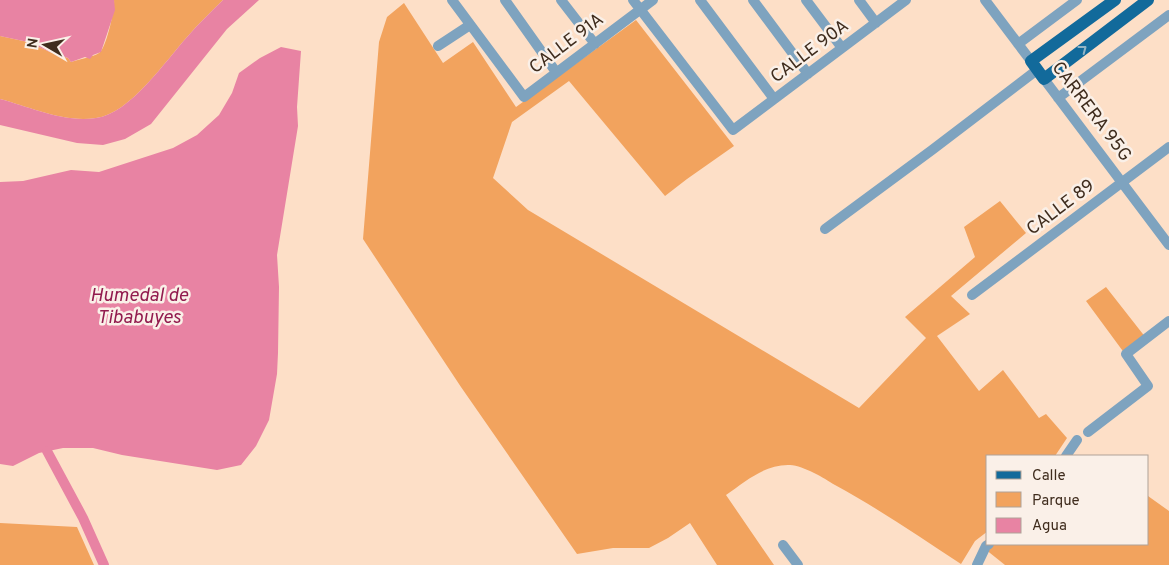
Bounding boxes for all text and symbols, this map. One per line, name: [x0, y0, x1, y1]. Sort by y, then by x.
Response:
street label: CALLE 91A: [525, 9, 609, 79]
street label: CALLE 90A: [766, 15, 854, 89]
north arrow: [20, 20, 70, 70]
text: N: [24, 37, 43, 50]
one-way arrow: [1077, 47, 1086, 55]
street label: CARRERA 95G: [1046, 57, 1136, 167]
street label: CALLE 89: [1022, 175, 1100, 241]
water label: Humedal de Tibabuyes: [90, 284, 188, 330]
legend: [986, 455, 1149, 545]
text: Calle: [1032, 467, 1066, 486]
text: Parque: [1032, 492, 1080, 511]
text: Agua: [1032, 517, 1067, 536]

